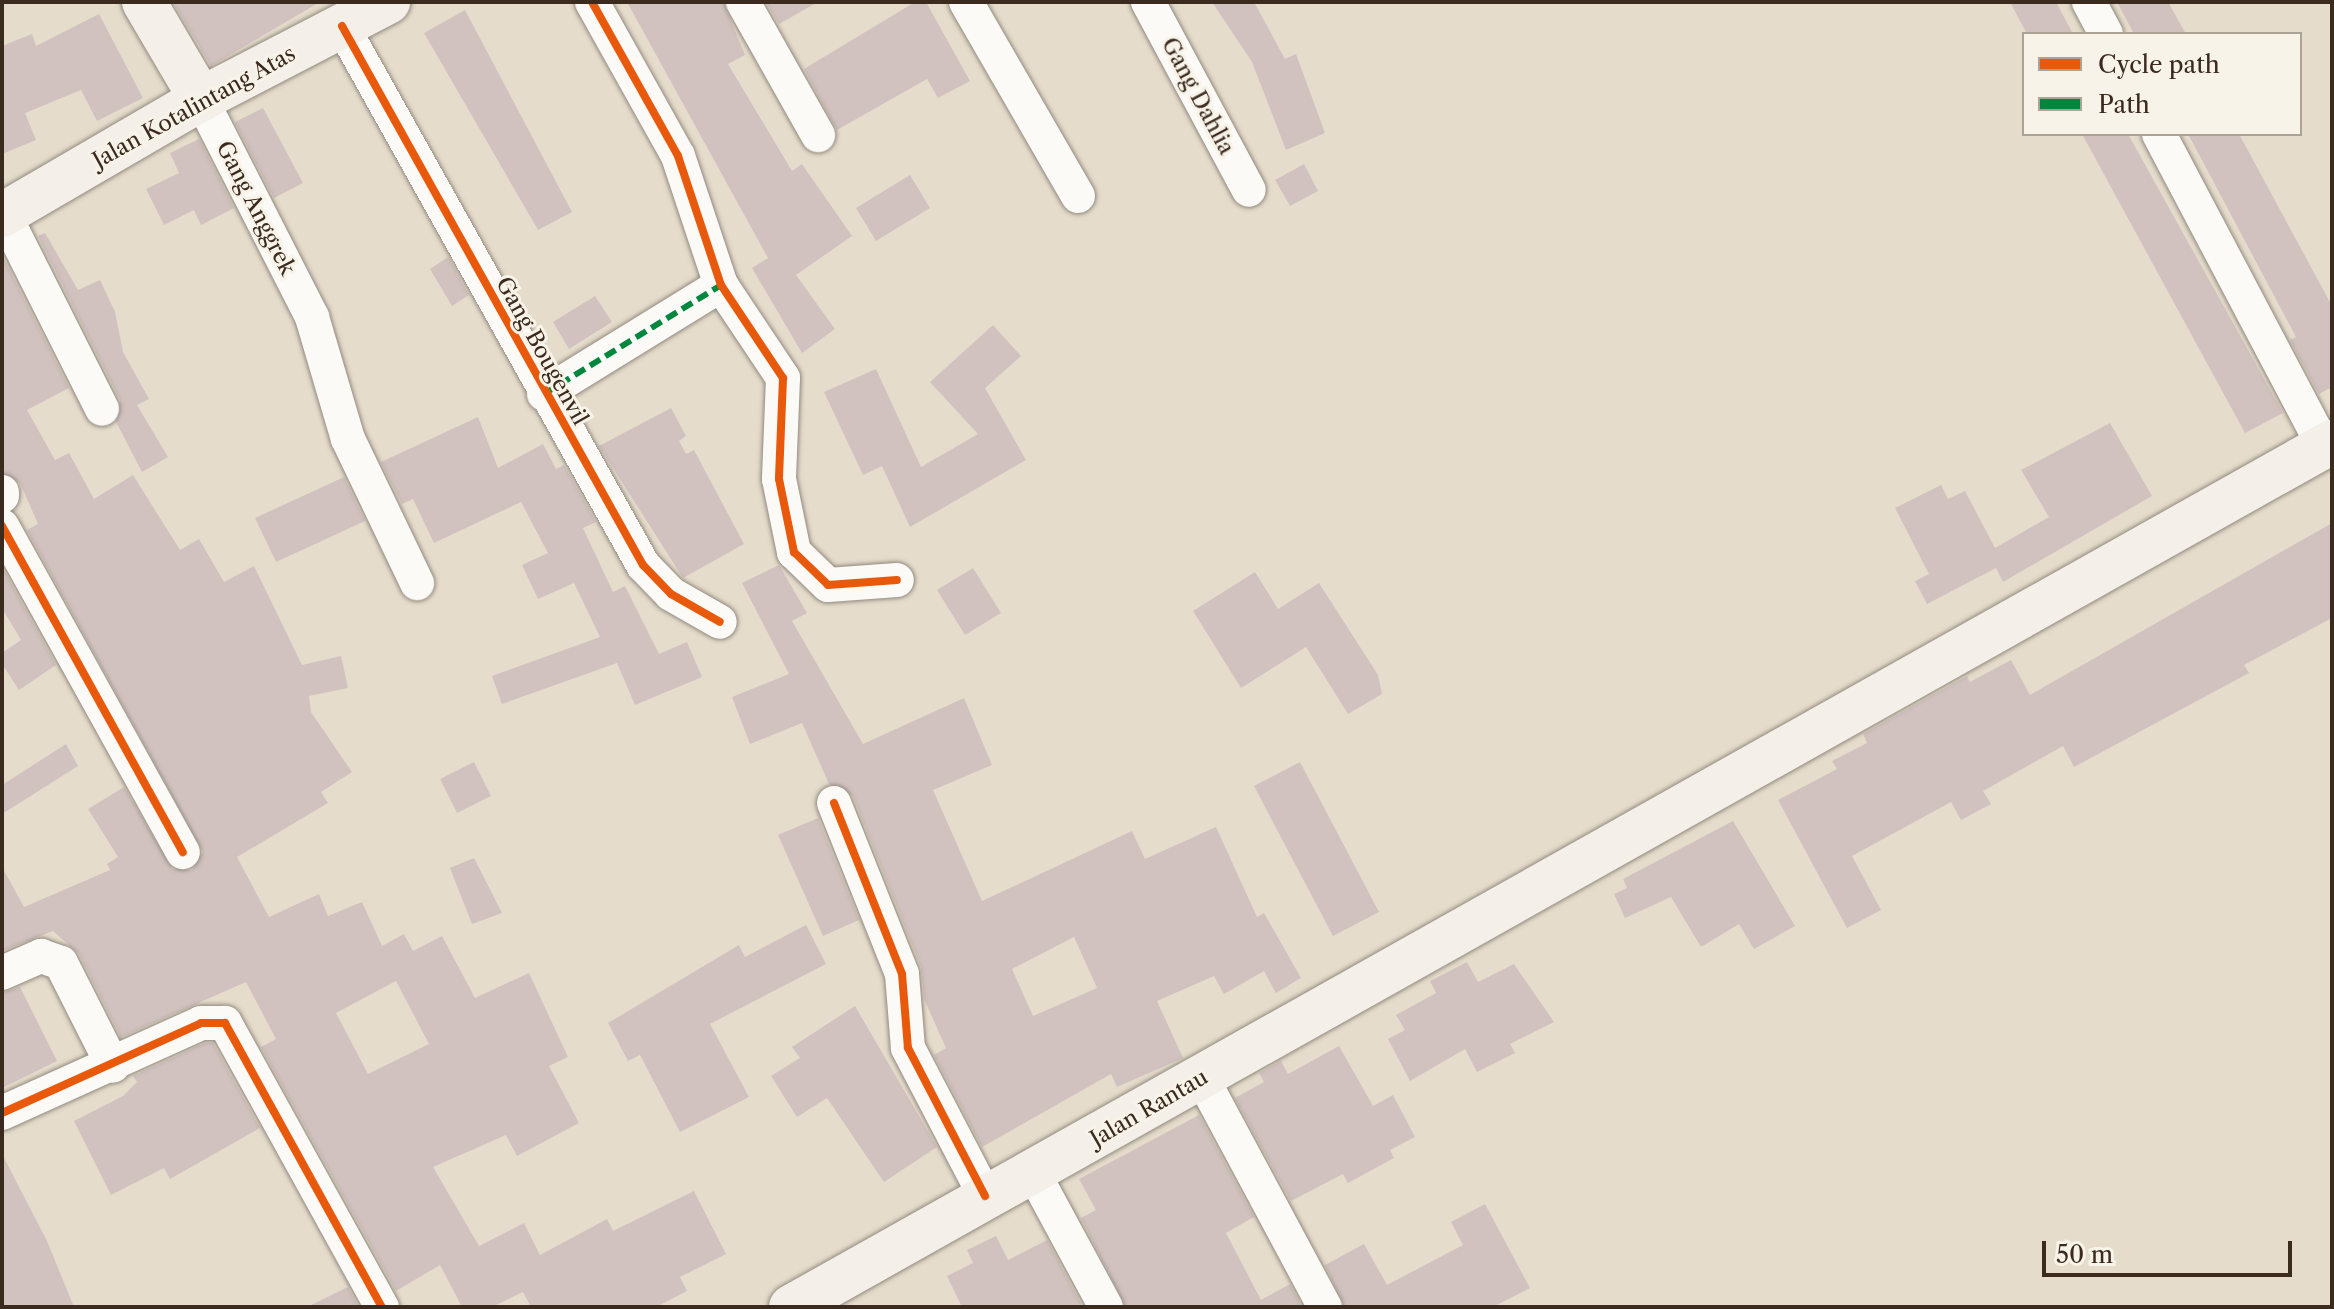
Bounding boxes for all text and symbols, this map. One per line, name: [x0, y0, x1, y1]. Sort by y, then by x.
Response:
legend: [2022, 32, 2302, 136]
street label: Gang Dahlia: [1156, 33, 1240, 159]
street label: Jalan Kotalintang Atas: [88, 40, 300, 174]
text: Cycle path: [2098, 50, 2220, 79]
text: Path: [2098, 90, 2150, 119]
street label: Gang Anggrek: [211, 136, 301, 280]
street label: Gang Bougenvil: [490, 272, 594, 430]
street label: Jalan Rantau: [1086, 1064, 1212, 1152]
scale bar: [2046, 1225, 2296, 1275]
text: 50 m: [2056, 1240, 2113, 1269]

